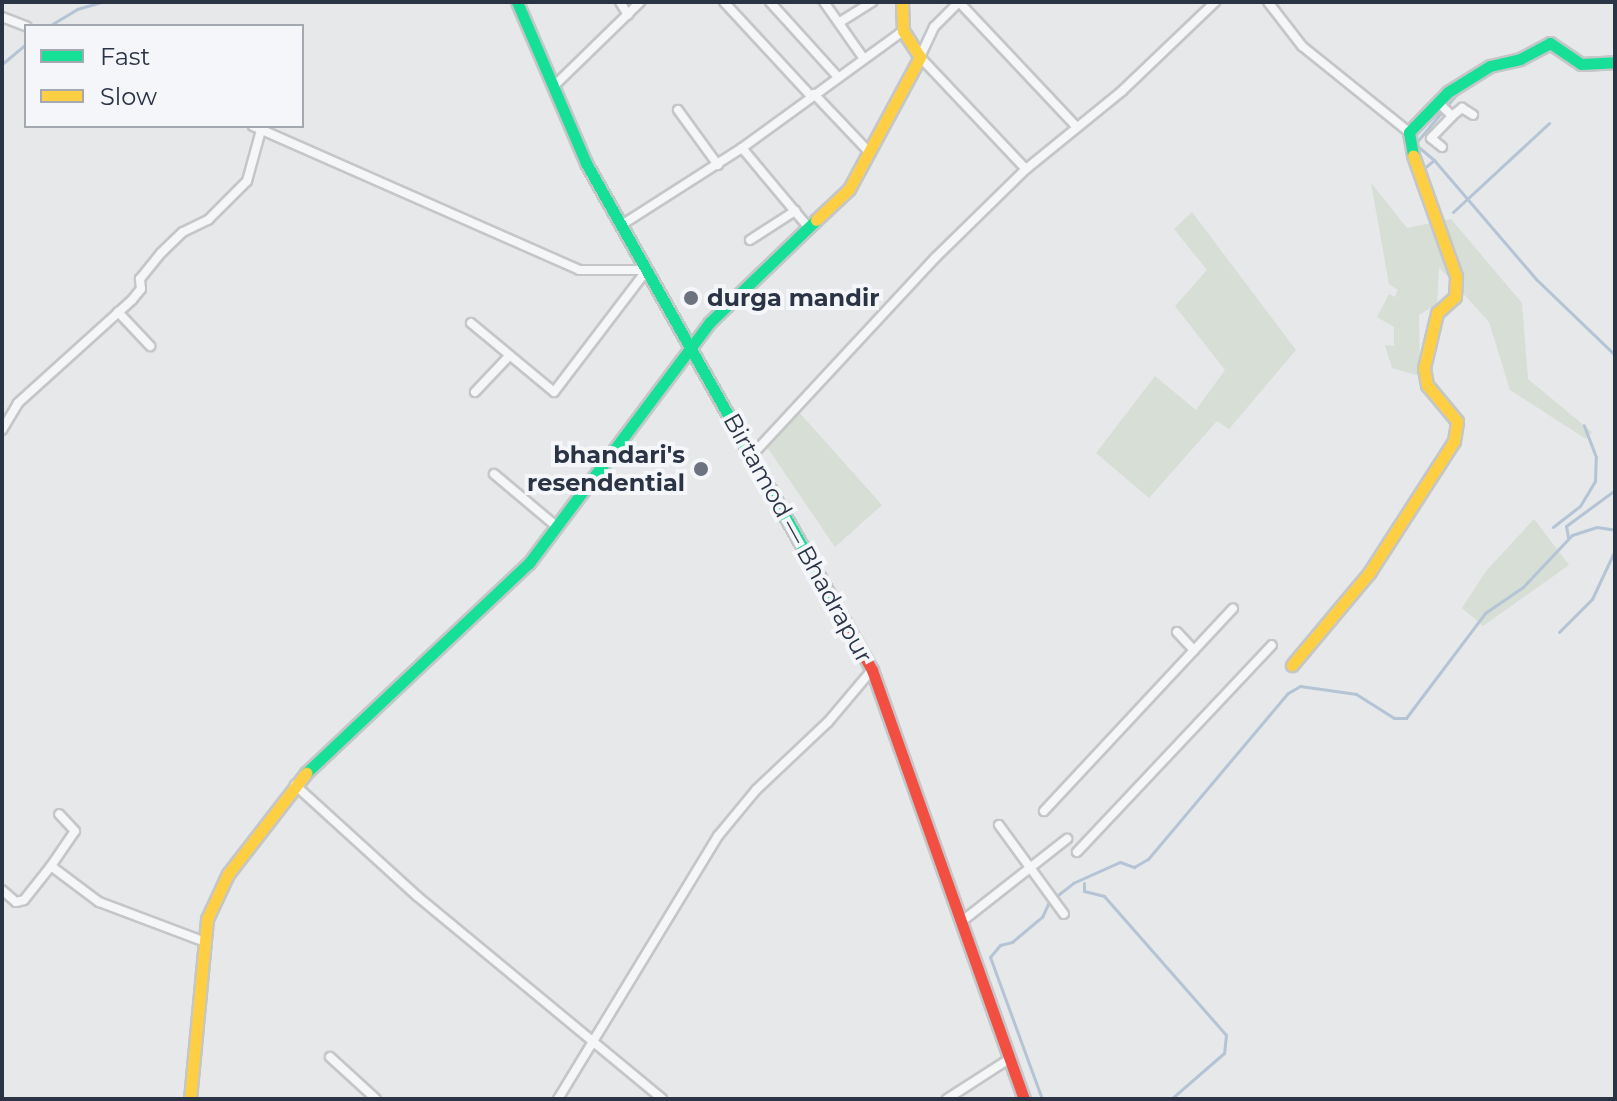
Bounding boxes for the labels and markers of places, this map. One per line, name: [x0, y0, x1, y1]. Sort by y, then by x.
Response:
place label: durga mandir: [707, 284, 879, 312]
marker: durga mandir: [682, 289, 700, 307]
place label: bhandari's resendential: [527, 441, 685, 497]
marker: bhandari's resendential: [692, 460, 710, 478]

